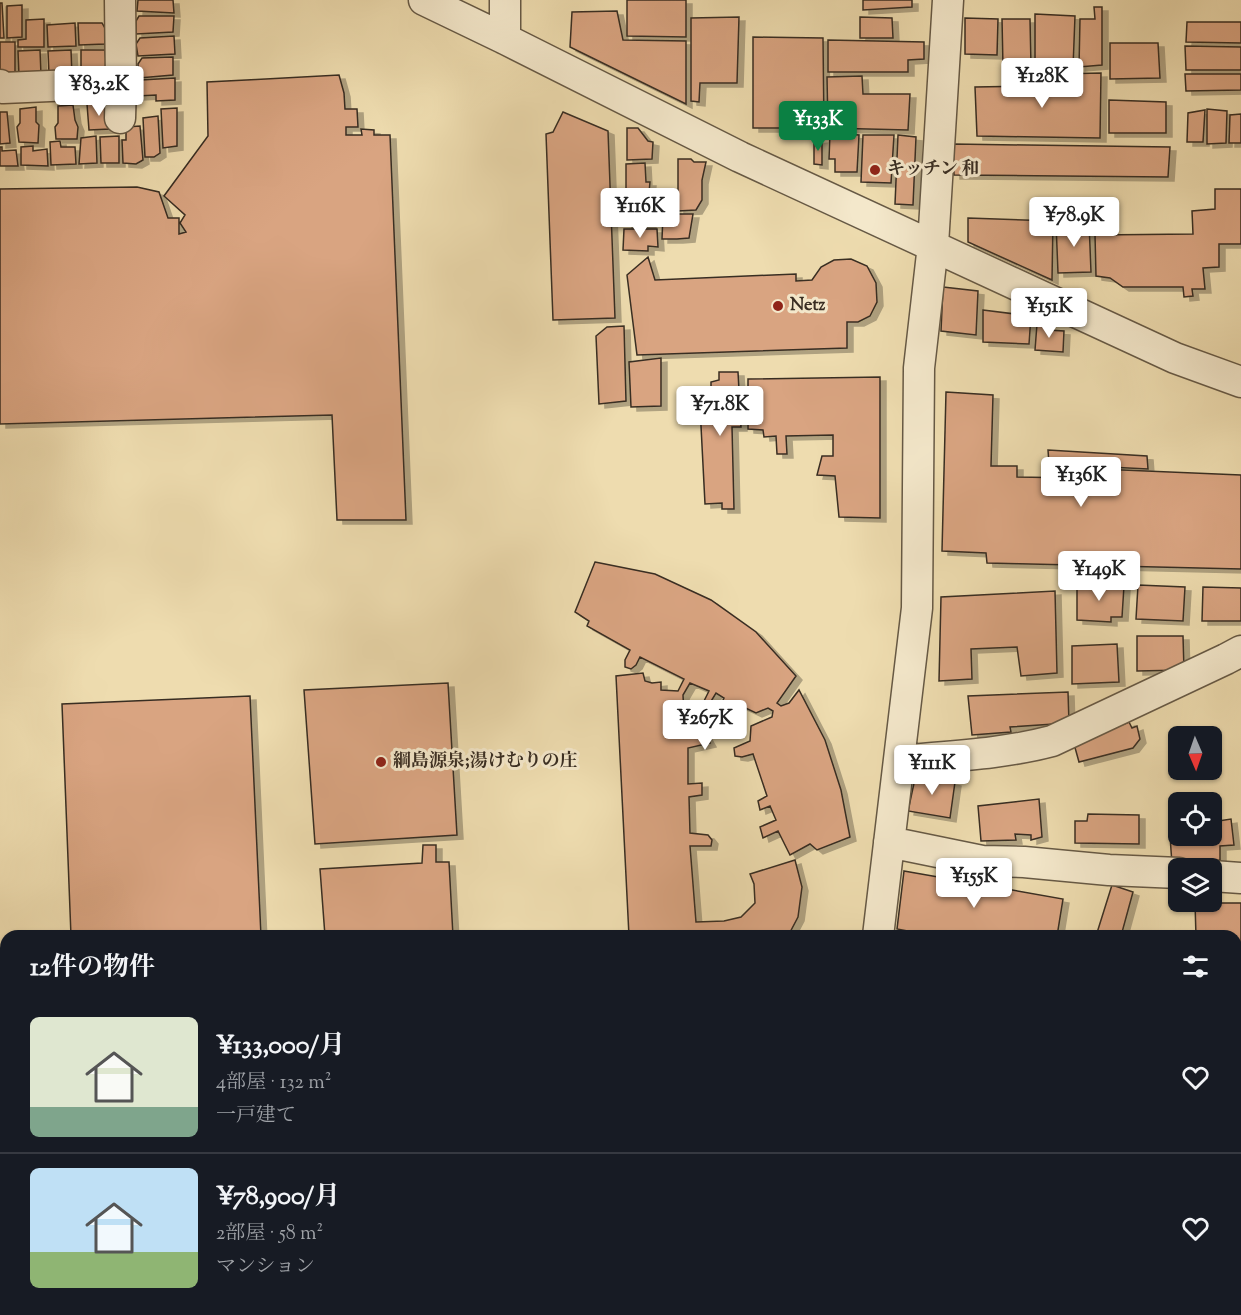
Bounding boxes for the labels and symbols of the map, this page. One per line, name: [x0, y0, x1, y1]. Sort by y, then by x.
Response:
pin: ¥128K: [1000, 58, 1084, 109]
pin: ¥83.2K: [50, 66, 148, 117]
pin: ¥133K: [776, 101, 860, 152]
place label: キッチン 和: [887, 157, 980, 183]
marker: キッチン 和: [868, 163, 882, 177]
pin: ¥116K: [598, 188, 682, 239]
pin: ¥78.9K: [1025, 197, 1123, 248]
pin: ¥151K: [1007, 288, 1091, 339]
place label: Netz: [790, 293, 826, 319]
marker: Netz: [771, 299, 785, 313]
pin: ¥71.8K: [671, 386, 769, 437]
pin: ¥136K: [1039, 457, 1123, 508]
pin: ¥149K: [1057, 551, 1141, 602]
pin: ¥267K: [663, 700, 747, 751]
north arrow: [1168, 726, 1222, 780]
pin: ¥111K: [890, 745, 974, 796]
place label: 綱島源泉;湯けむりの庄: [393, 749, 578, 775]
marker: 綱島源泉;湯けむりの庄: [374, 755, 388, 769]
pin: ¥155K: [932, 858, 1016, 909]

